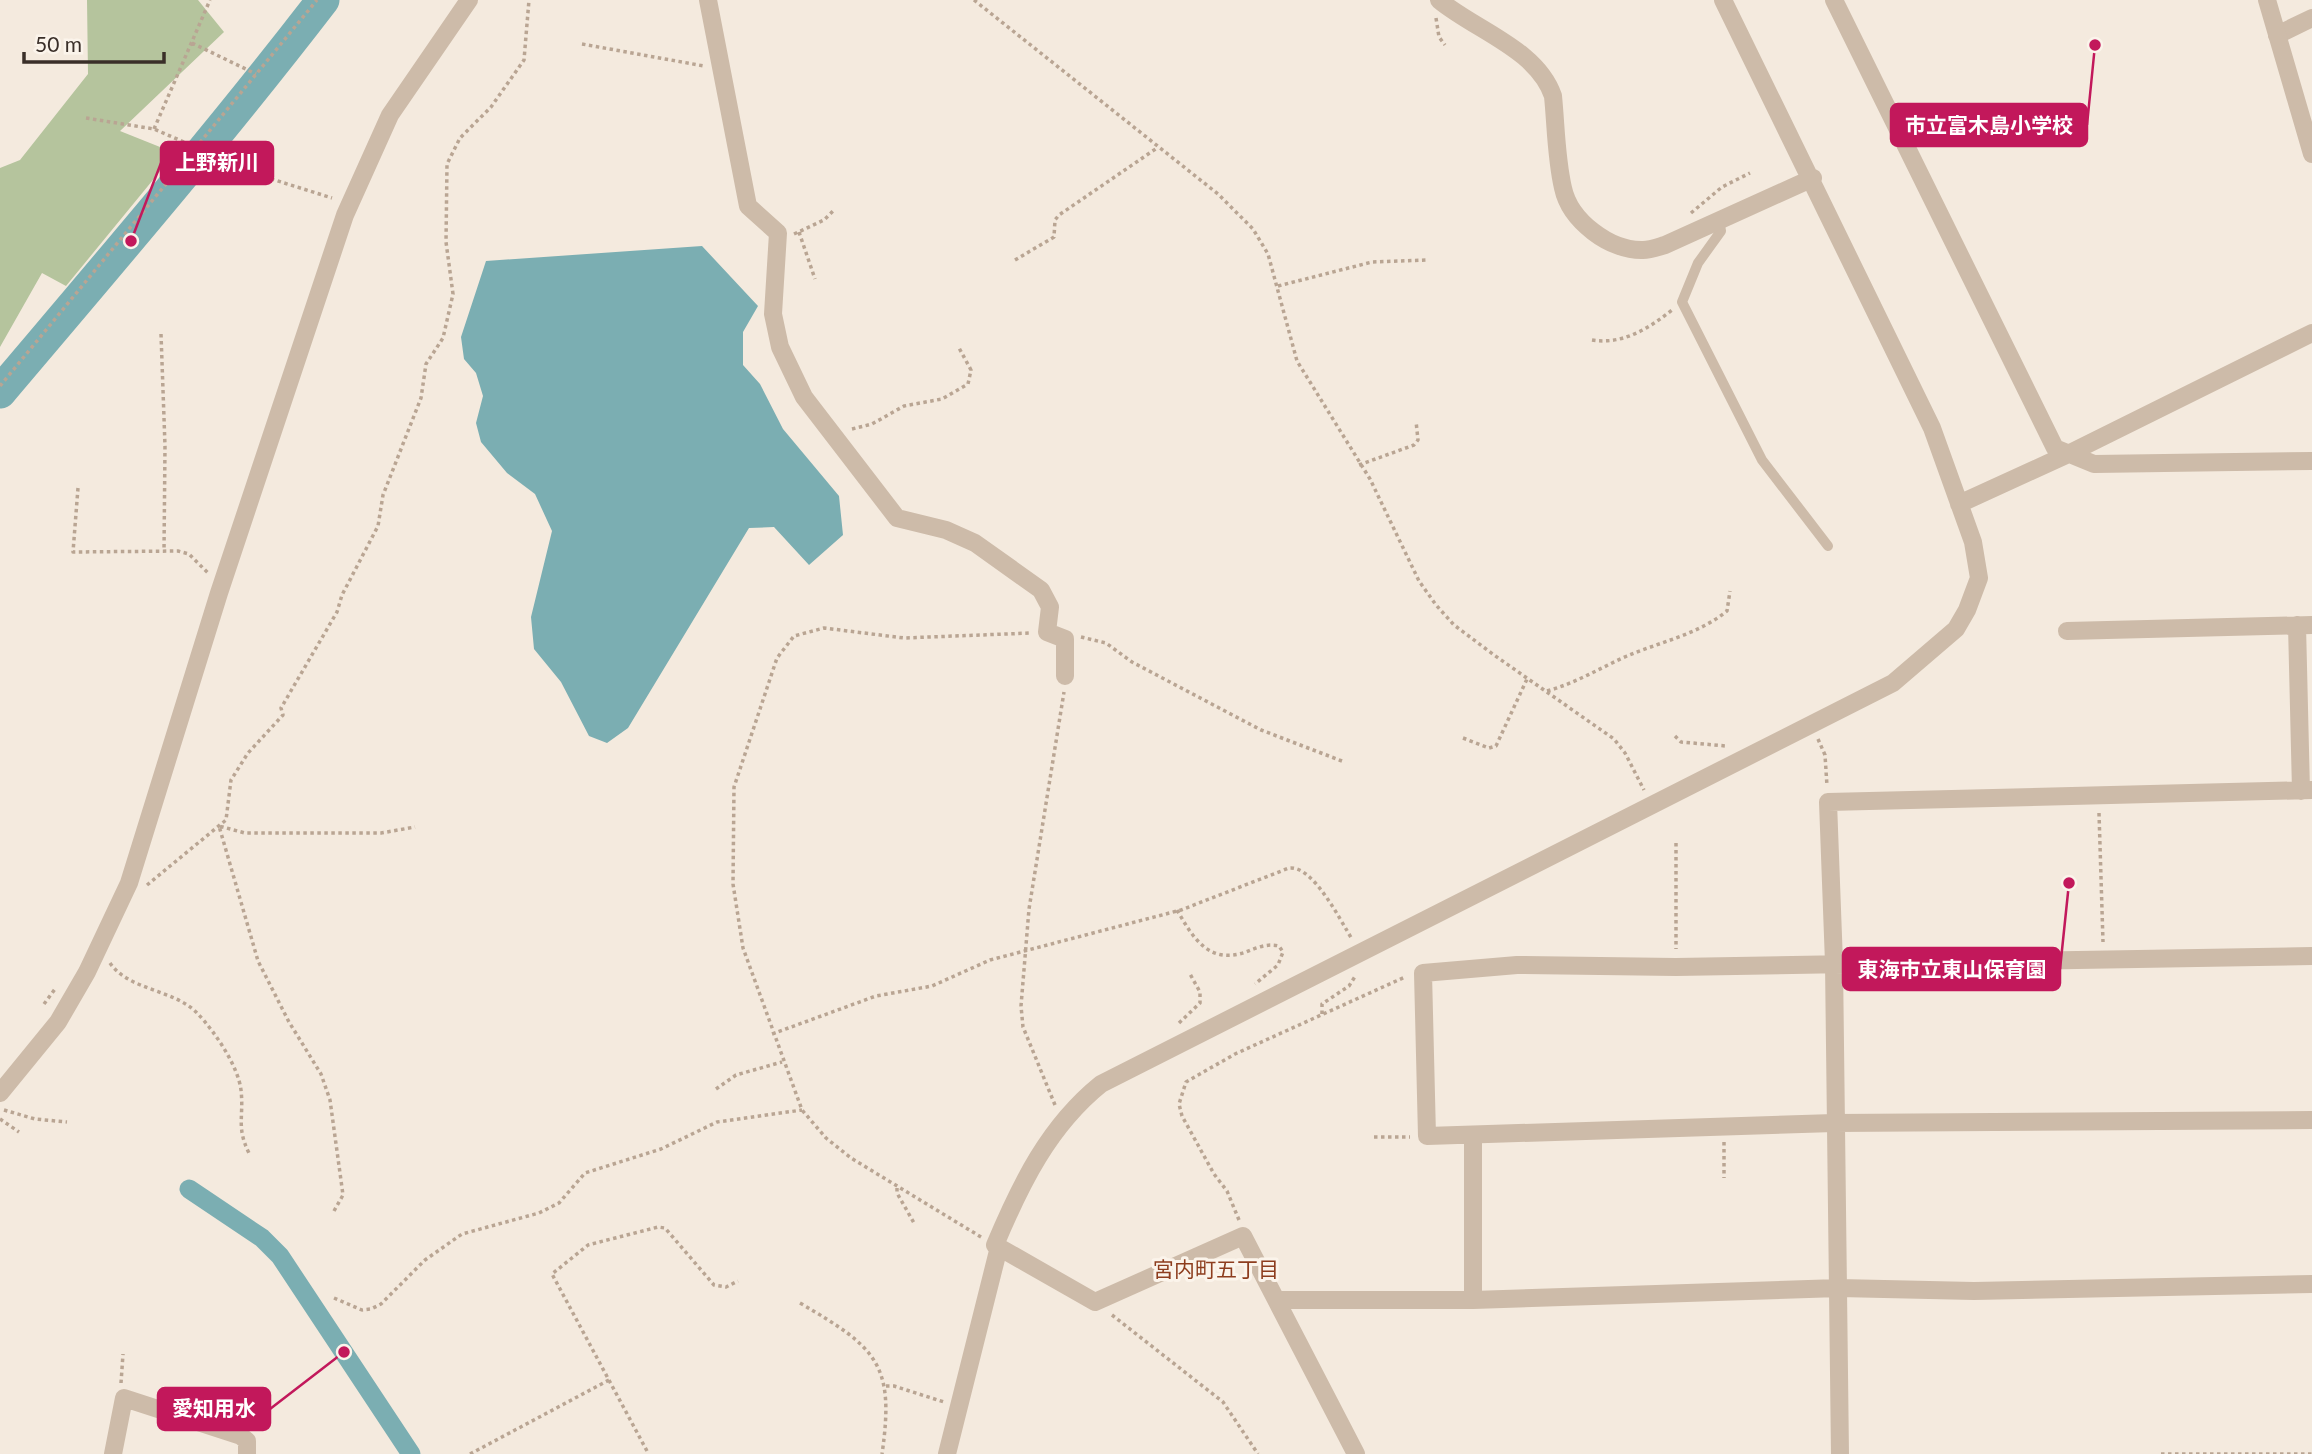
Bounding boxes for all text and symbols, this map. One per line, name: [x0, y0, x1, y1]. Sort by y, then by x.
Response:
scale bar: [24, 21, 164, 65]
text: 50 m: [35, 31, 82, 56]
callout: 市立富木島小学校: [1891, 104, 2087, 146]
text: 市立富木島小学校: [1905, 112, 2073, 137]
callout: 上野新川: [161, 142, 273, 184]
text: 上野新川: [175, 149, 259, 174]
callout: 東海市立東山保育園: [1843, 948, 2060, 990]
text: 東海市立東山保育園: [1858, 956, 2047, 981]
district label: 宮内町五丁目: [1153, 1256, 1279, 1281]
callout: 愛知用水: [158, 1388, 270, 1430]
text: 愛知用水: [172, 1395, 256, 1420]

